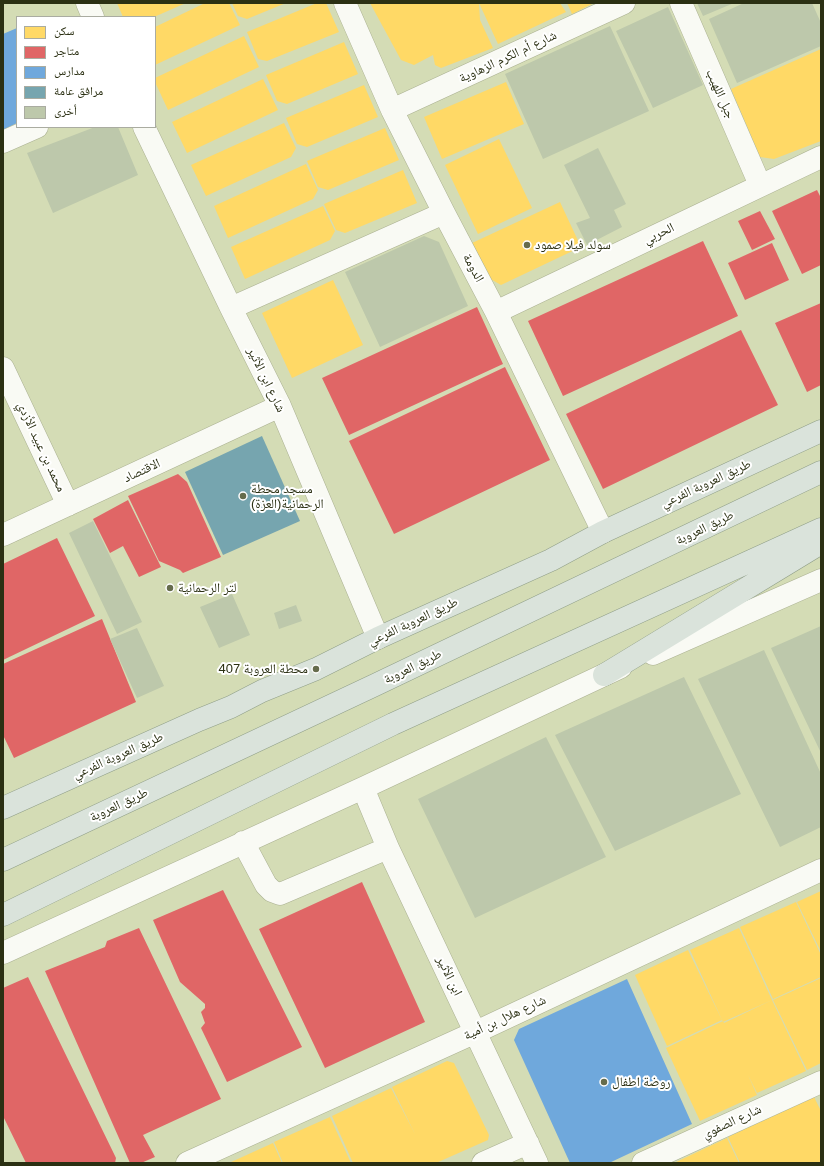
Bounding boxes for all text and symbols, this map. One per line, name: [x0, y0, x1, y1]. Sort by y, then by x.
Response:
legend: [16, 16, 156, 128]
text: سكن: [54, 24, 74, 38]
street label: شارع أم الكرم الزهاوية: [457, 28, 559, 86]
text: متاجر: [54, 44, 79, 58]
text: مدارس: [54, 64, 85, 78]
street label: جبل اللهيب: [702, 67, 738, 121]
text: مرافق عامة: [54, 84, 103, 98]
text: أخرى: [54, 104, 77, 118]
street label: الحربي: [641, 220, 677, 248]
place label: سولد فيلا صمود: [535, 237, 611, 253]
marker: سولد فيلا صمود: [522, 240, 532, 250]
street label: الدومة: [459, 251, 487, 285]
street label: شارع ابن الأثير: [244, 345, 288, 415]
street label: محمد بن عبيد الأزدي: [13, 399, 69, 495]
street label: الاقتصاد: [121, 456, 163, 486]
street label: طريق العروبة الفرعي: [659, 456, 753, 512]
place label: مسجد محطة الرحمانية(العزة): [251, 481, 324, 512]
marker: مسجد محطة الرحمانية(العزة): [238, 491, 248, 501]
street label: طريق العروبة: [674, 507, 736, 549]
place label: لتر الرحمانية: [178, 580, 236, 596]
marker: لتر الرحمانية: [165, 583, 175, 593]
street label: طريق العروبة الفرعي: [366, 594, 460, 650]
street label: طريق العروبة: [382, 646, 444, 688]
place label: محطة العروبة 407: [218, 661, 308, 677]
marker: محطة العروبة 407: [311, 664, 321, 674]
street label: طريق العروبة الفرعي: [70, 729, 166, 783]
street label: طريق العروبة: [87, 785, 151, 825]
street label: ابن الأثير: [433, 954, 465, 998]
street label: شارع هلال بن أمية: [462, 992, 548, 1044]
place label: روضة اطفال: [612, 1074, 671, 1090]
marker: روضة اطفال: [599, 1077, 609, 1087]
street label: شارع الصفوي: [700, 1102, 764, 1142]

